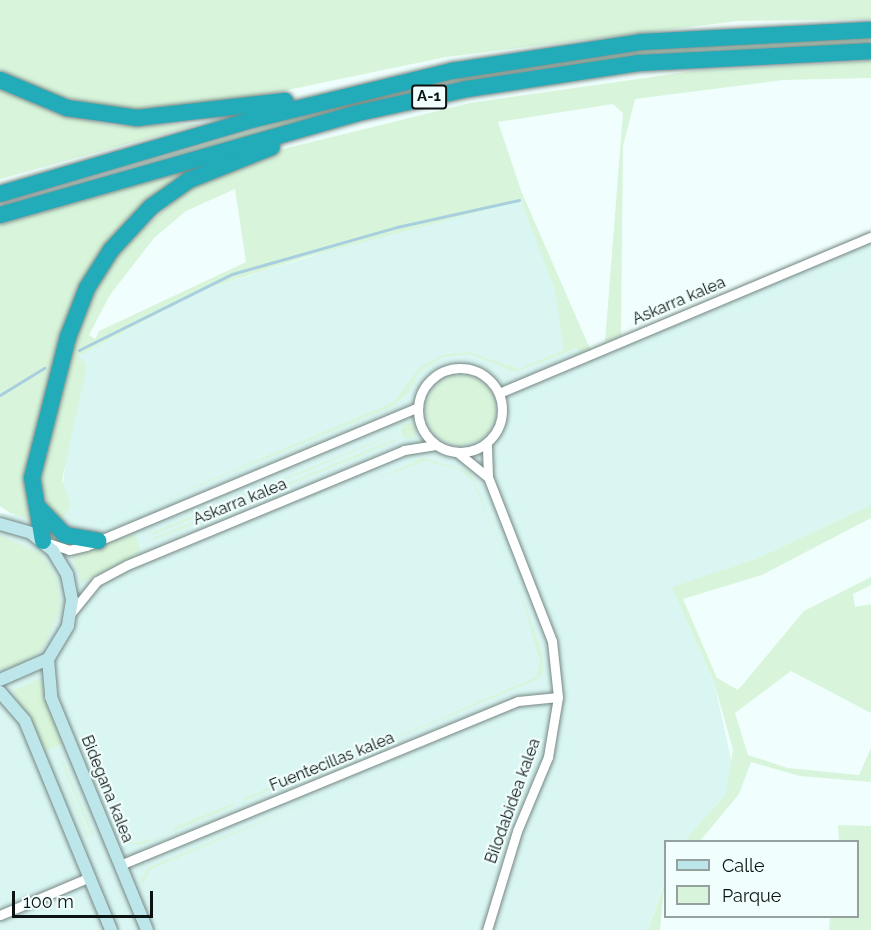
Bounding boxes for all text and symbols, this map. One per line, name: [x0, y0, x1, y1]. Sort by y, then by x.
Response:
road number: A-1: [411, 85, 447, 109]
street label: Askarra kalea: [630, 273, 728, 329]
street label: Askarra kalea: [190, 475, 290, 529]
street label: Fuentecillas kalea: [267, 728, 397, 796]
street label: Bidegana kalea: [77, 733, 137, 845]
street label: Bilodabidea kalea: [481, 736, 545, 866]
legend: [664, 840, 859, 918]
text: Calle: [722, 855, 765, 876]
scale bar: [15, 879, 156, 917]
text: Parque: [722, 885, 781, 906]
text: 100 m: [23, 891, 74, 912]

